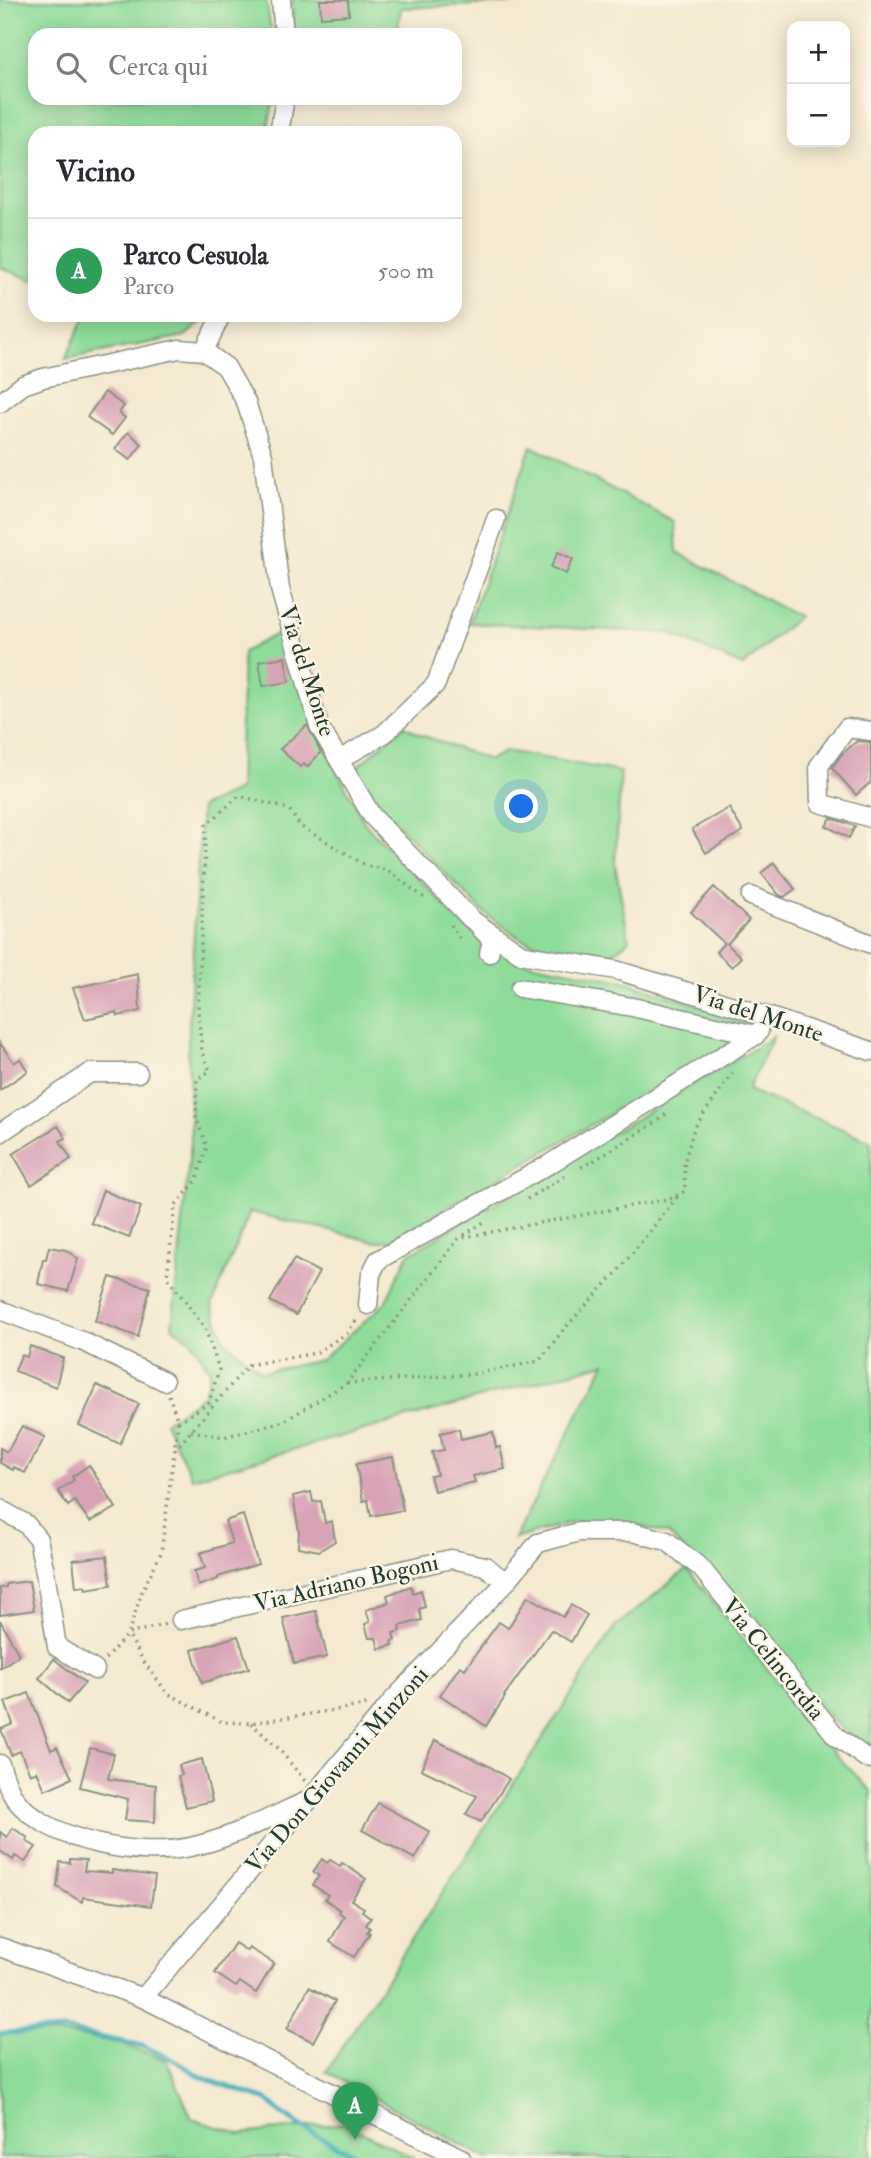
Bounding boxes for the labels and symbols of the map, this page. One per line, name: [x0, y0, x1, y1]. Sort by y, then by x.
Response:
street label: Via del Monte: [271, 602, 343, 740]
your location: [504, 789, 538, 823]
street label: Via del Monte: [689, 978, 827, 1050]
street label: Via Adriano Bogoni: [251, 1547, 441, 1619]
street label: Via Celincordia: [714, 1591, 833, 1727]
street label: Via Don Giovanni Minzoni: [238, 1660, 436, 1880]
pin: A: [332, 2082, 378, 2140]

